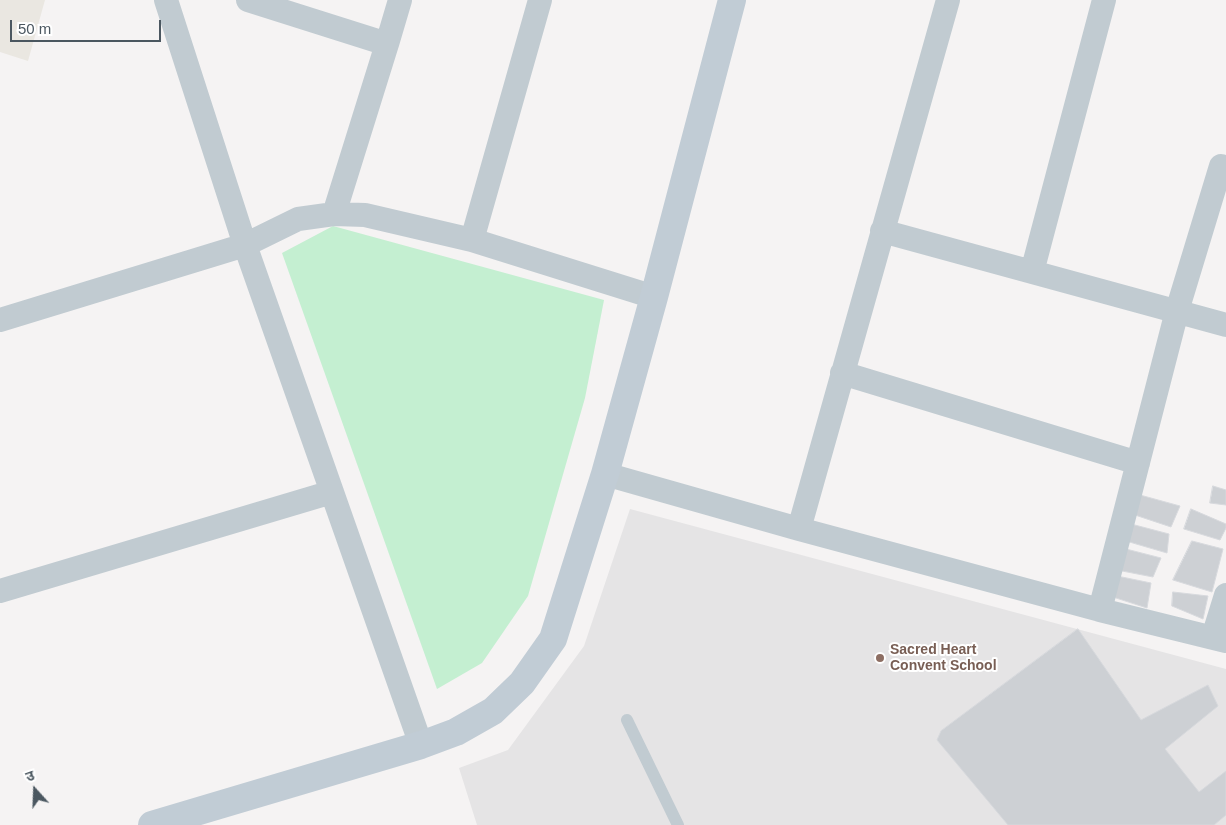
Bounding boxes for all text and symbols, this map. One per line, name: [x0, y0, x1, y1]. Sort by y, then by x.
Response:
scale bar: [12, 10, 164, 42]
text: 50 m: [18, 20, 51, 37]
place label: Sacred Heart Convent School: [890, 642, 997, 674]
marker: Sacred Heart Convent School: [874, 652, 886, 664]
north arrow: [10, 765, 60, 815]
text: उ: [23, 767, 36, 785]

